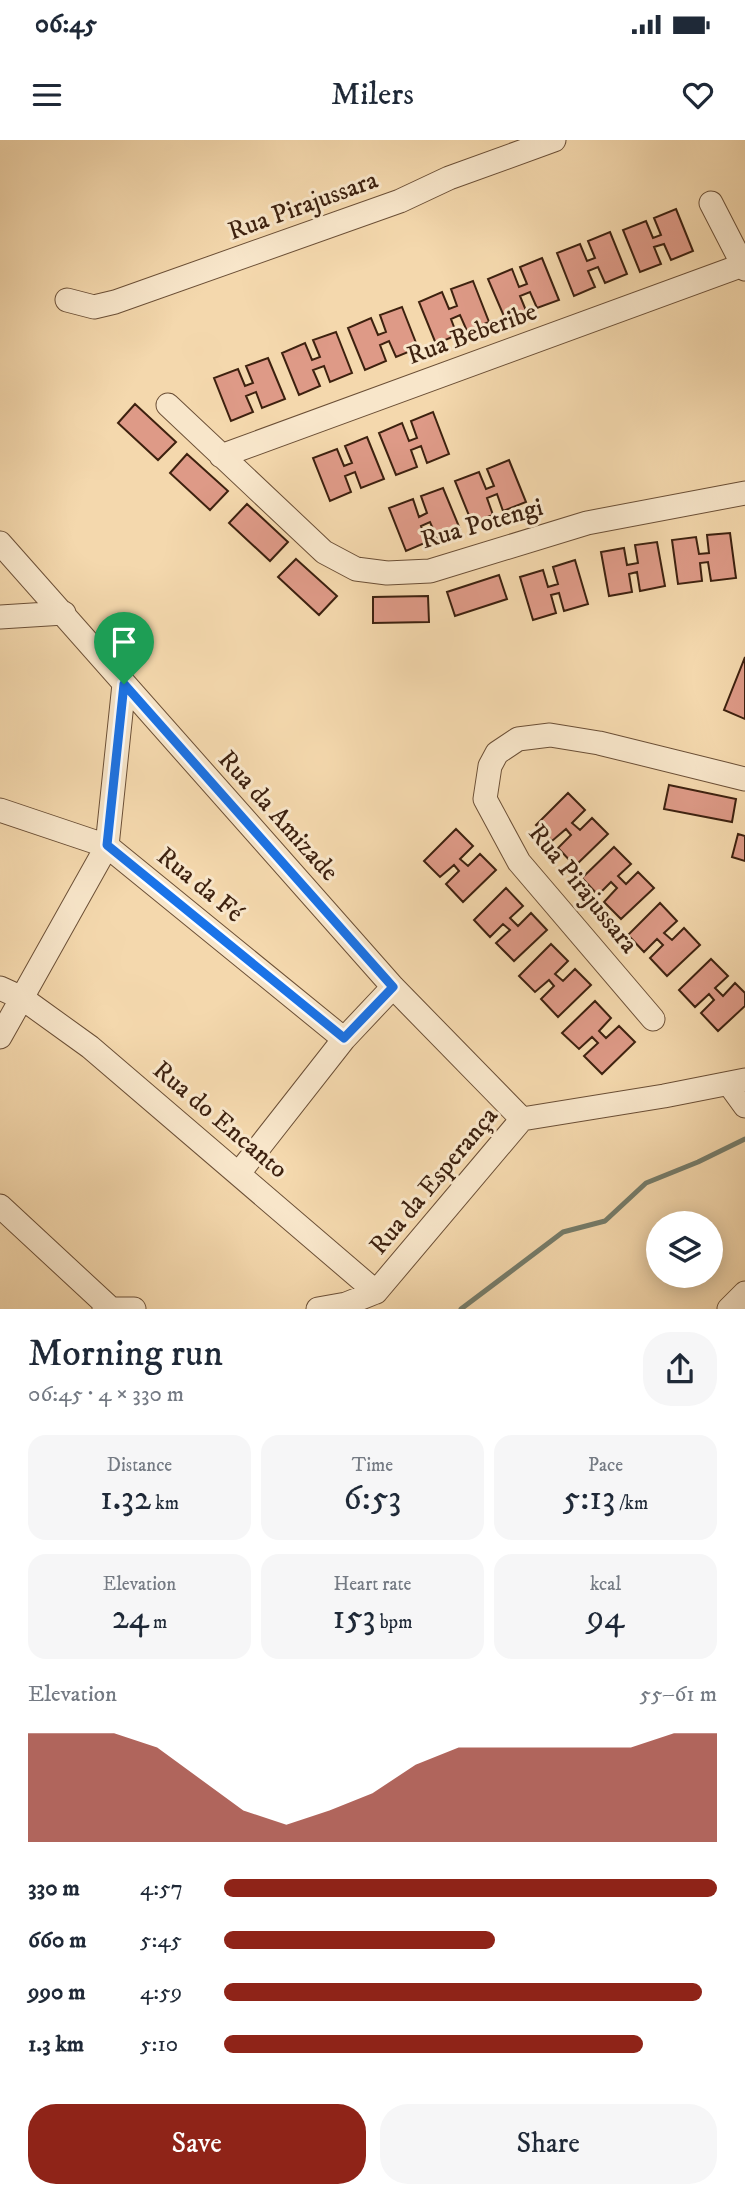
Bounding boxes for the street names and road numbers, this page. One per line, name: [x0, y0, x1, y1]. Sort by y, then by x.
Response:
street label: Rua Pirajussara: [224, 164, 382, 248]
street label: Rua Beberibe: [402, 295, 542, 373]
street label: Rua Potengi: [417, 491, 547, 557]
street label: Rua da Amizade: [211, 744, 345, 888]
street label: Rua Pirajussara: [521, 818, 645, 960]
street label: Rua da Fé: [150, 840, 250, 930]
street label: Rua do Encanto: [146, 1054, 294, 1186]
street label: Rua da Esperança: [362, 1100, 506, 1262]

